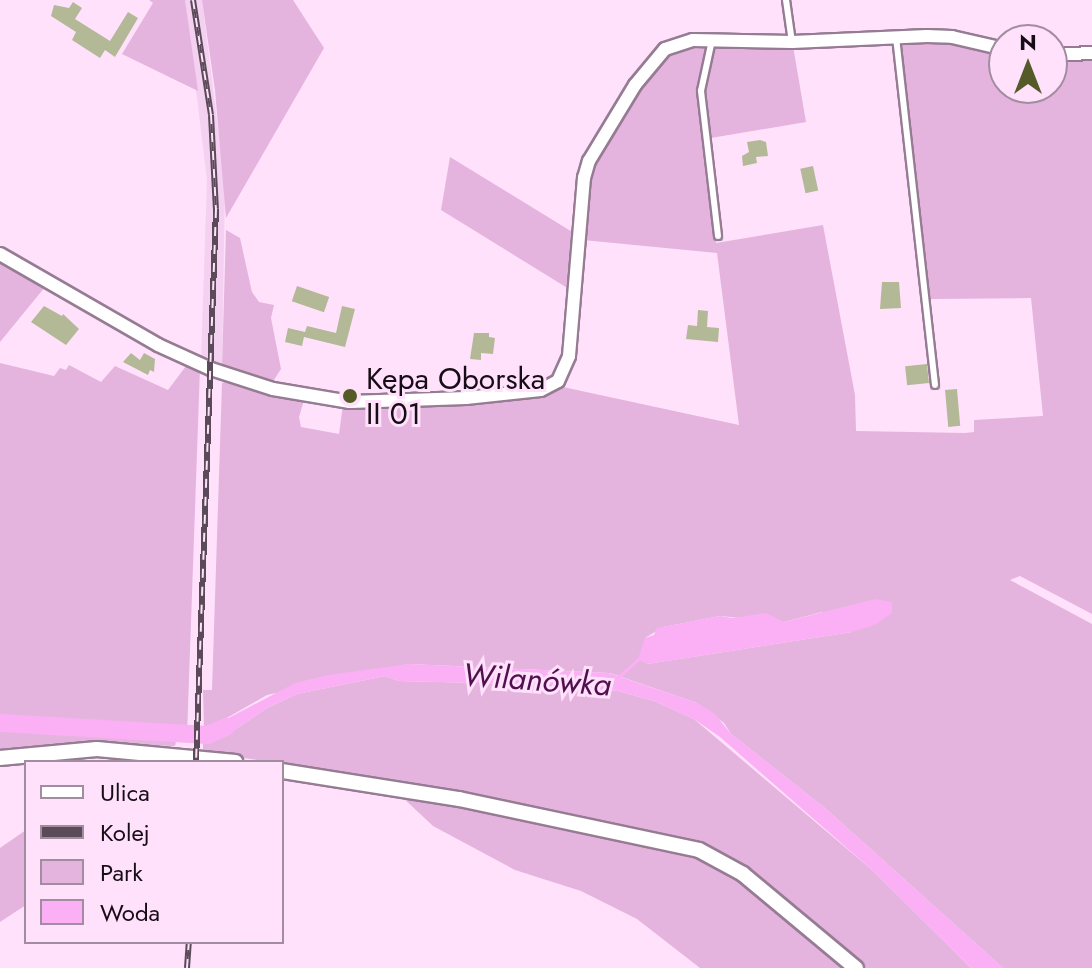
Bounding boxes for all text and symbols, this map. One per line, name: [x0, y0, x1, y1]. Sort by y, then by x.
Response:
north arrow: [988, 24, 1068, 104]
text: N: [1019, 26, 1037, 58]
place label: Kępa Oborska II 01: [366, 361, 545, 432]
marker: Kępa Oborska II 01: [341, 387, 359, 405]
water label: Wilanówka: [461, 656, 613, 704]
legend: [24, 760, 284, 944]
text: Ulica: [100, 775, 150, 810]
text: Kolej: [100, 815, 150, 850]
text: Park: [100, 855, 143, 890]
text: Woda: [100, 895, 160, 930]

